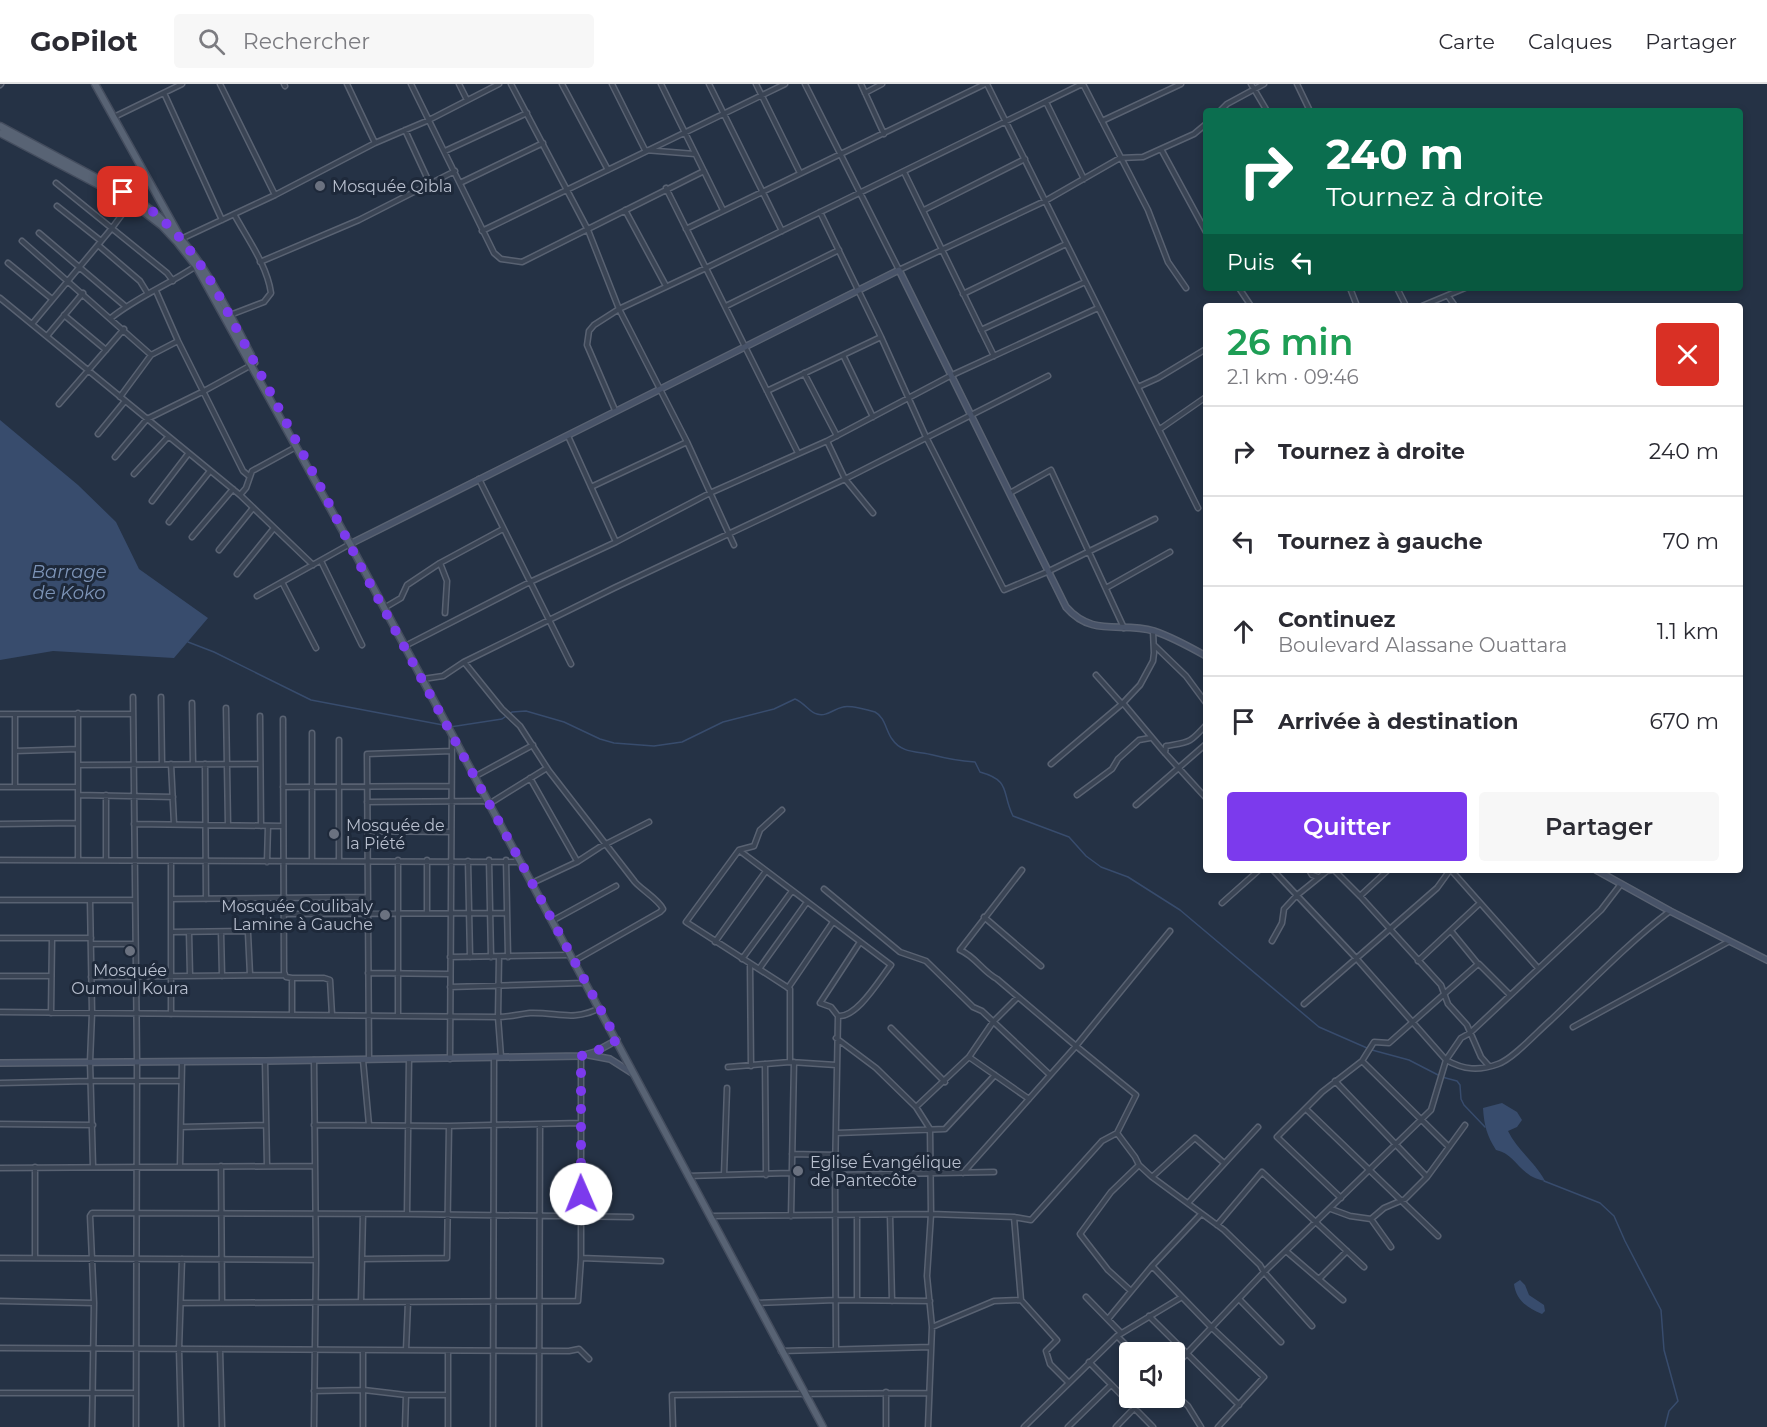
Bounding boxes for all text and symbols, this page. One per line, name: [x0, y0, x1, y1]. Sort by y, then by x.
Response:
search box: [174, 14, 594, 68]
text: GoPilot: [30, 24, 138, 58]
icon: search: [195, 25, 228, 58]
text: Rechercher: [243, 28, 370, 55]
text: Carte: [1438, 29, 1495, 54]
text: Calques: [1528, 29, 1612, 54]
text: Partager: [1645, 29, 1737, 54]
text: 240 m: [1326, 128, 1464, 180]
icon: right: [1227, 132, 1305, 210]
pin: [97, 166, 148, 217]
icon: arrive: [106, 175, 139, 208]
place label: Mosquée Qibla: [332, 177, 453, 196]
marker: Mosquée Qibla: [313, 179, 327, 193]
text: Tournez à droite: [1326, 180, 1544, 213]
icon: left: [1286, 246, 1319, 279]
text: Puis: [1227, 249, 1274, 276]
text: 26 min: [1227, 320, 1353, 364]
button: close: [1656, 323, 1719, 386]
text: 2.1 km · 09:46: [1227, 365, 1359, 389]
icon: right: [1227, 435, 1260, 468]
text: Tournez à droite: [1278, 438, 1465, 465]
text: 240 m: [1649, 438, 1719, 465]
icon: left: [1227, 525, 1260, 558]
text: Tournez à gauche: [1278, 528, 1483, 555]
text: 70 m: [1663, 528, 1719, 555]
water label: Barrage de Koko: [31, 561, 107, 604]
text: Continuez: [1278, 606, 1395, 633]
icon: ahead: [1227, 615, 1260, 648]
text: 1.1 km: [1657, 618, 1719, 645]
text: Boulevard Alassane Ouattara: [1278, 633, 1567, 657]
icon: arrive: [1227, 705, 1260, 738]
text: Arrivée à destination: [1278, 708, 1518, 735]
text: 670 m: [1650, 708, 1719, 735]
button: Quitter: [1227, 792, 1467, 861]
button: Partager: [1479, 792, 1719, 861]
place label: Mosquée de la Piété: [346, 816, 445, 853]
marker: Mosquée de la Piété: [327, 827, 341, 841]
place label: Mosquée Coulibaly Lamine à Gauche: [221, 897, 373, 934]
marker: Mosquée Coulibaly Lamine à Gauche: [378, 908, 392, 922]
marker: Mosquée Oumoul Koura: [123, 944, 137, 958]
place label: Mosquée Oumoul Koura: [71, 961, 189, 998]
place label: Eglise Évangélique de Pantecôte: [810, 1153, 961, 1190]
position arrow: [549, 1162, 613, 1226]
marker: Eglise Évangélique de Pantecôte: [791, 1164, 805, 1178]
map controls: [1119, 1342, 1185, 1408]
button: sound: [1119, 1342, 1185, 1408]

